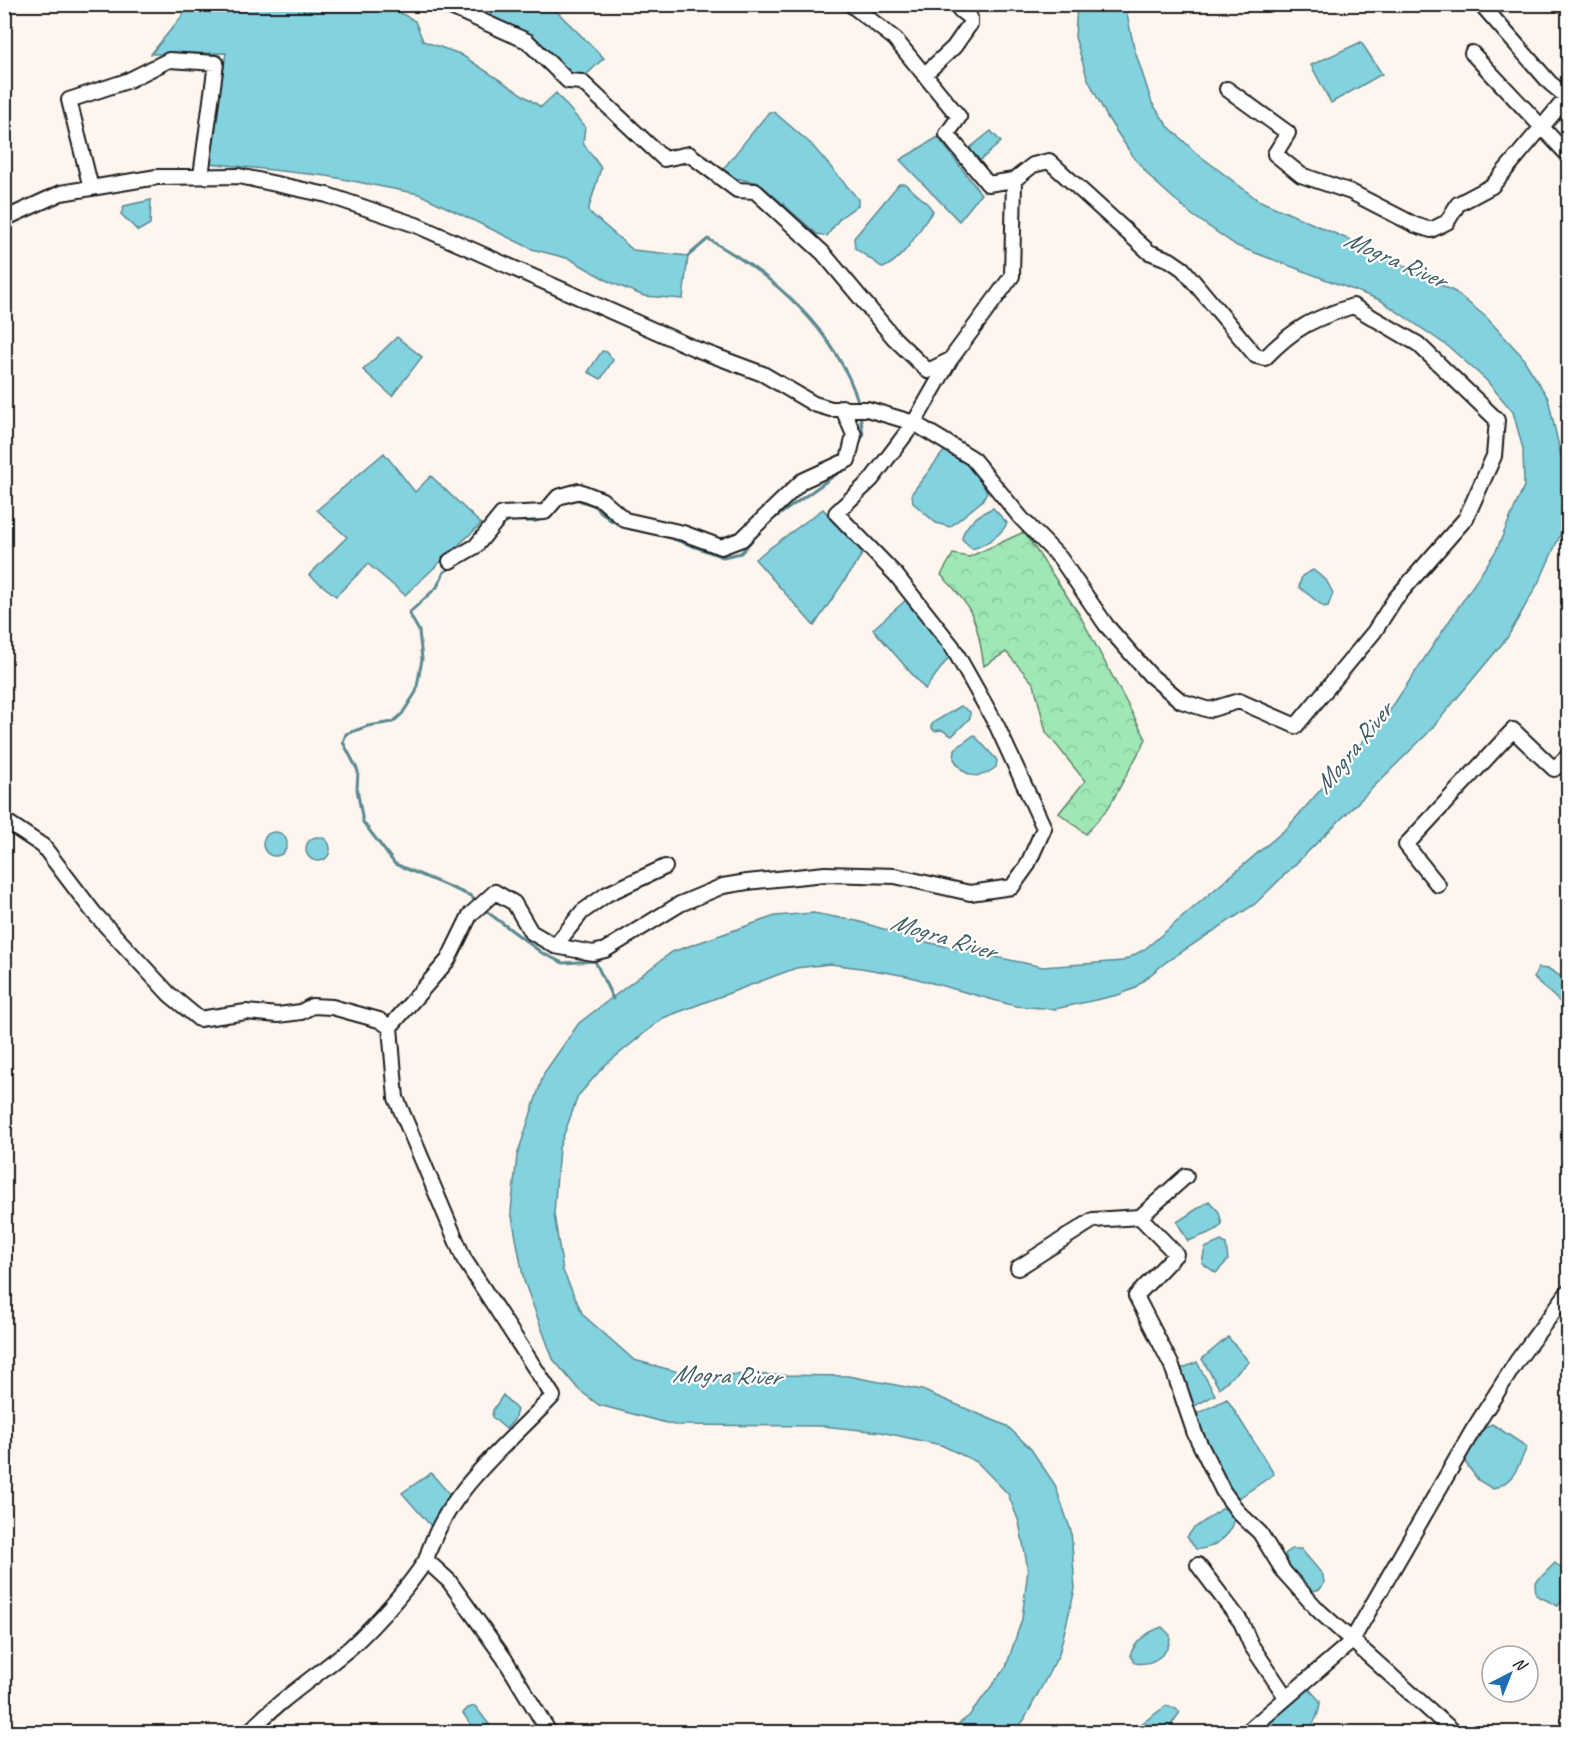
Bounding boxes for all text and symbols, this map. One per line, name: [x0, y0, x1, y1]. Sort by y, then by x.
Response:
water label: Mogra River: [1339, 222, 1455, 298]
water label: Mogra River: [1306, 692, 1403, 800]
water label: Mogra River: [887, 905, 1004, 969]
water label: Mogra River: [672, 1357, 785, 1394]
north arrow: [1480, 1644, 1540, 1704]
text: N: [1509, 1653, 1532, 1676]

